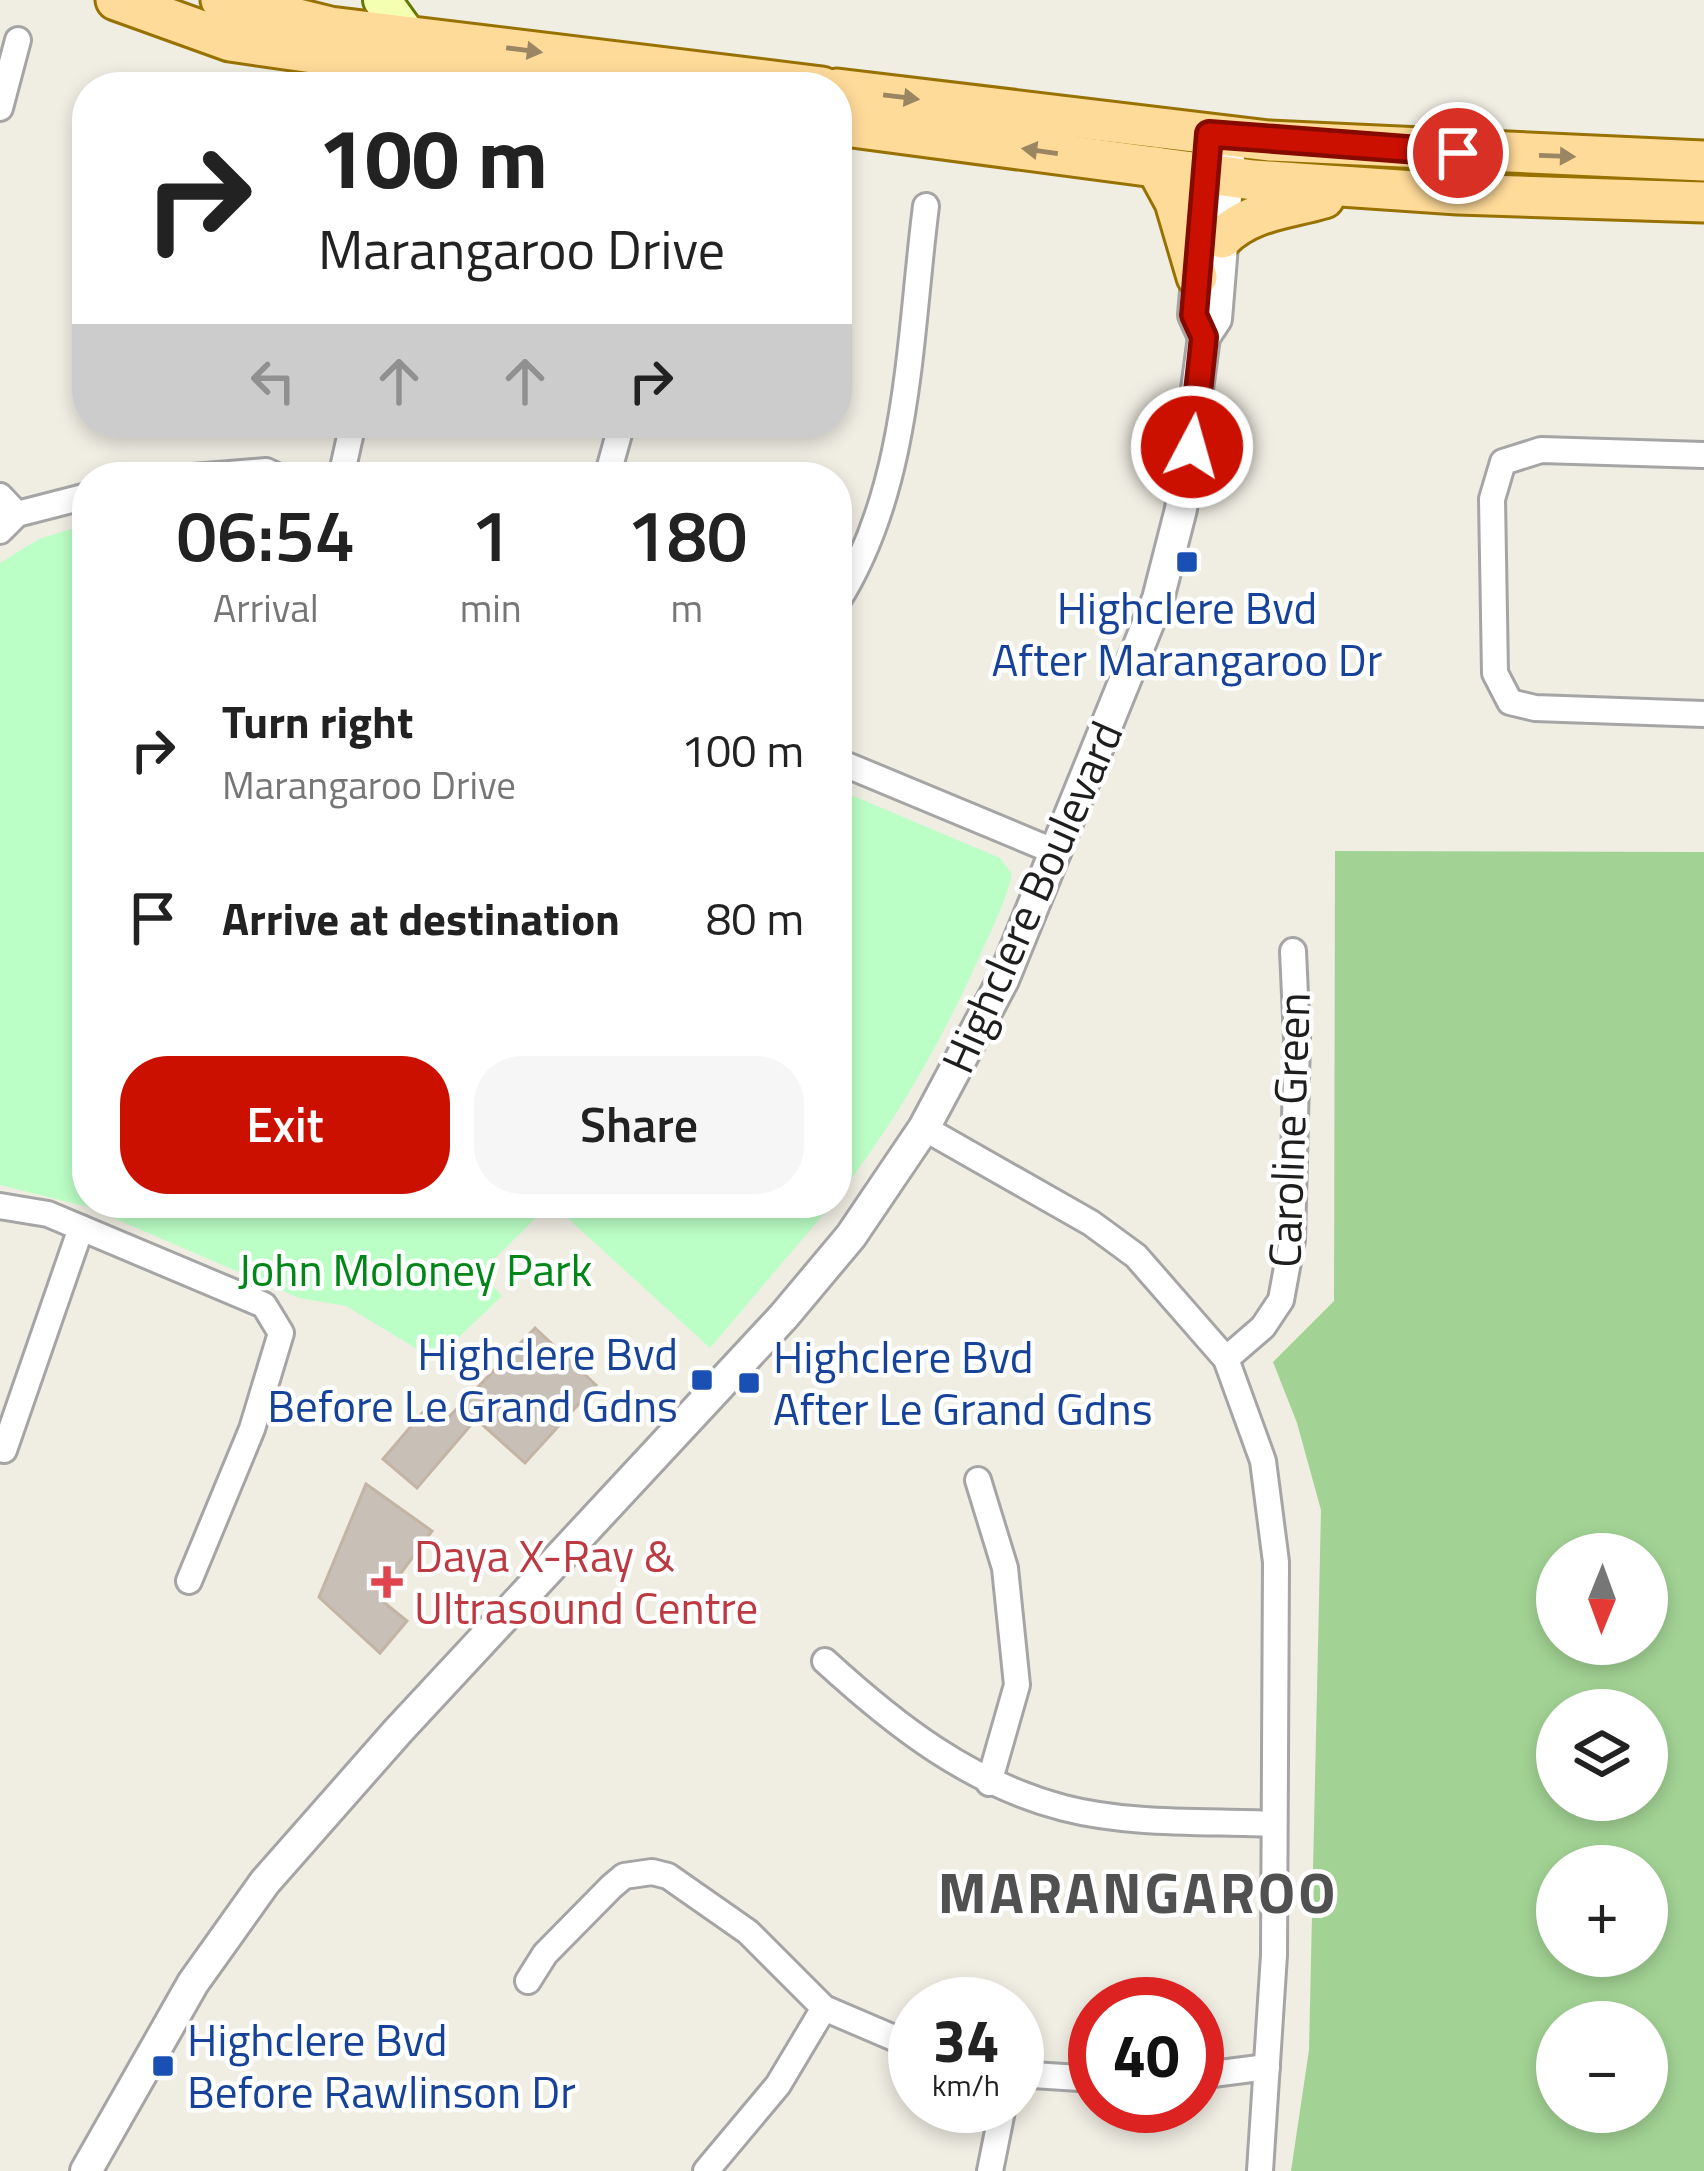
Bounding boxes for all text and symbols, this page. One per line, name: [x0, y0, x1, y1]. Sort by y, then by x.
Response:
one-way arrow: [506, 41, 543, 60]
one-way arrow: [882, 88, 920, 107]
text: 100 m: [318, 93, 548, 221]
pin: [1407, 102, 1509, 204]
icon: right: [120, 120, 276, 276]
icon: arrive: [1425, 120, 1491, 186]
one-way arrow: [1021, 142, 1058, 161]
one-way arrow: [1539, 147, 1577, 166]
text: Marangaroo Drive: [318, 208, 725, 290]
icon: left: [240, 348, 306, 414]
icon: ahead: [366, 348, 432, 414]
icon: ahead: [492, 348, 558, 414]
icon: right: [618, 348, 684, 414]
position arrow: [1129, 384, 1255, 510]
text: 06:54: [177, 479, 355, 589]
text: 1: [471, 479, 511, 589]
text: 180: [626, 479, 747, 589]
marker: Highclere Bvd After Marangaroo Dr: [1174, 549, 1200, 575]
place label: Highclere Bvd After Marangaroo Dr: [992, 573, 1382, 693]
text: Arrival: [213, 578, 319, 637]
text: min: [460, 578, 522, 637]
text: m: [671, 578, 703, 637]
text: Turn right: [222, 687, 413, 755]
street label: Highclere Boulevard: [923, 710, 1139, 1083]
text: 100 m: [681, 716, 804, 784]
icon: right: [120, 717, 186, 783]
text: Marangaroo Drive: [222, 755, 516, 814]
text: Arrive at destination: [222, 884, 620, 952]
text: 80 m: [706, 884, 804, 952]
icon: arrive: [120, 885, 186, 951]
street label: Caroline Green: [1249, 991, 1327, 1269]
button: Exit: [120, 1056, 450, 1194]
button: Share: [474, 1056, 804, 1194]
park label: John Moloney Park: [238, 1235, 592, 1303]
place label: Highclere Bvd Before Le Grand Gdns: [267, 1319, 678, 1439]
place label: Highclere Bvd After Le Grand Gdns: [773, 1322, 1153, 1442]
marker: Highclere Bvd Before Le Grand Gdns: [689, 1367, 715, 1393]
marker: Highclere Bvd After Le Grand Gdns: [736, 1370, 762, 1396]
place label: Daya X-Ray & Ultrasound Centre: [414, 1521, 758, 1641]
north arrow: [1536, 1533, 1668, 1665]
map controls: [1536, 1533, 1668, 2133]
marker: Daya X-Ray & Ultrasound Centre: [371, 1566, 403, 1598]
button: layers: [1536, 1689, 1668, 1821]
button: +: [1536, 1845, 1668, 1977]
district label: MARANGAROO: [938, 1848, 1338, 1935]
speed limit sign: 40: [1068, 1977, 1224, 2133]
text: 34: [932, 1994, 1000, 2085]
button: −: [1536, 2001, 1668, 2133]
place label: Highclere Bvd Before Rawlinson Dr: [187, 2005, 576, 2125]
marker: Highclere Bvd Before Rawlinson Dr: [150, 2053, 176, 2079]
text: km/h: [932, 2062, 1000, 2108]

